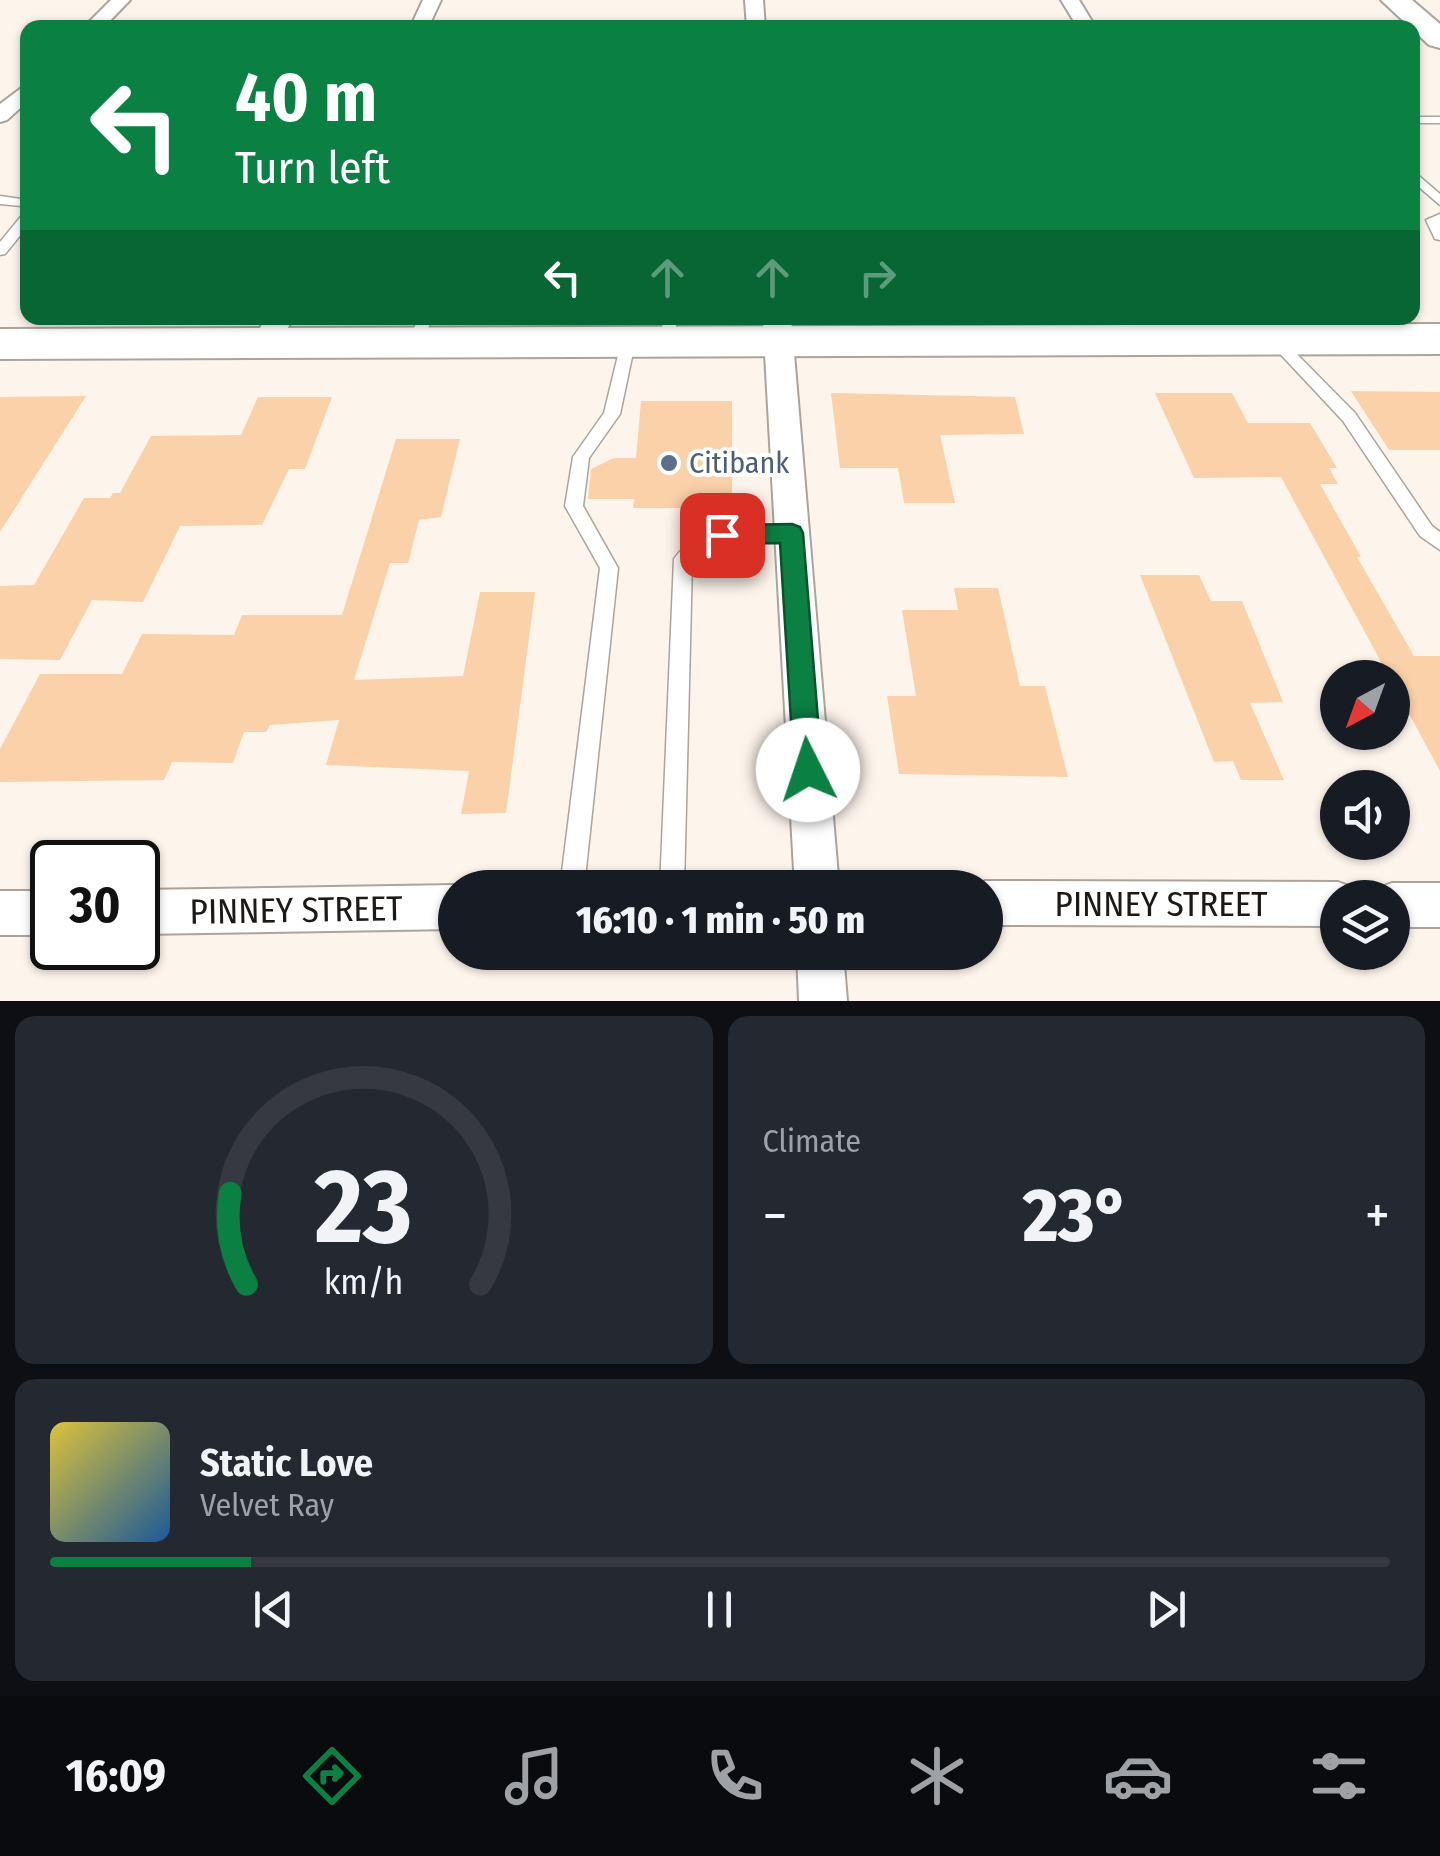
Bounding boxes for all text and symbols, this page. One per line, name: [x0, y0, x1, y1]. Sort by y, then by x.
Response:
text: 40 m: [235, 56, 377, 140]
icon: left: [70, 60, 200, 190]
text: Turn left: [235, 141, 390, 195]
icon: left: [535, 250, 590, 305]
icon: ahead: [640, 250, 695, 305]
icon: ahead: [745, 250, 800, 305]
icon: right: [850, 250, 905, 305]
place label: Citibank: [689, 445, 789, 481]
marker: Citibank: [658, 452, 680, 474]
pin: [680, 493, 765, 578]
icon: arrive: [695, 508, 750, 563]
north arrow: [1320, 660, 1410, 750]
map controls: [1320, 660, 1410, 970]
position arrow: [756, 718, 860, 822]
button: sound: [1320, 770, 1410, 860]
speed limit sign: 30: [30, 840, 160, 970]
button: layers: [1320, 880, 1410, 970]
street label: PINNEY STREET: [1055, 883, 1268, 925]
street label: PINNEY STREET: [189, 887, 404, 933]
text: 16:10 · 1 min · 50 m: [576, 897, 865, 943]
text: Climate: [763, 1122, 861, 1160]
text: 23: [314, 1145, 412, 1270]
text: 23°: [1023, 1171, 1129, 1261]
text: −: [763, 1183, 787, 1249]
text: +: [1365, 1183, 1390, 1249]
text: km/h: [324, 1261, 404, 1303]
text: Static Love: [200, 1440, 373, 1486]
text: Velvet Ray: [200, 1486, 334, 1524]
icon: previous: [246, 1582, 301, 1637]
icon: pause: [692, 1582, 747, 1637]
icon: next: [1139, 1582, 1194, 1637]
icon: directions: [297, 1741, 367, 1811]
icon: music: [499, 1741, 569, 1811]
icon: phone: [700, 1741, 770, 1811]
icon: climate: [902, 1741, 972, 1811]
icon: car: [1103, 1741, 1173, 1811]
icon: filters: [1304, 1741, 1374, 1811]
text: 16:09: [66, 1749, 166, 1803]

